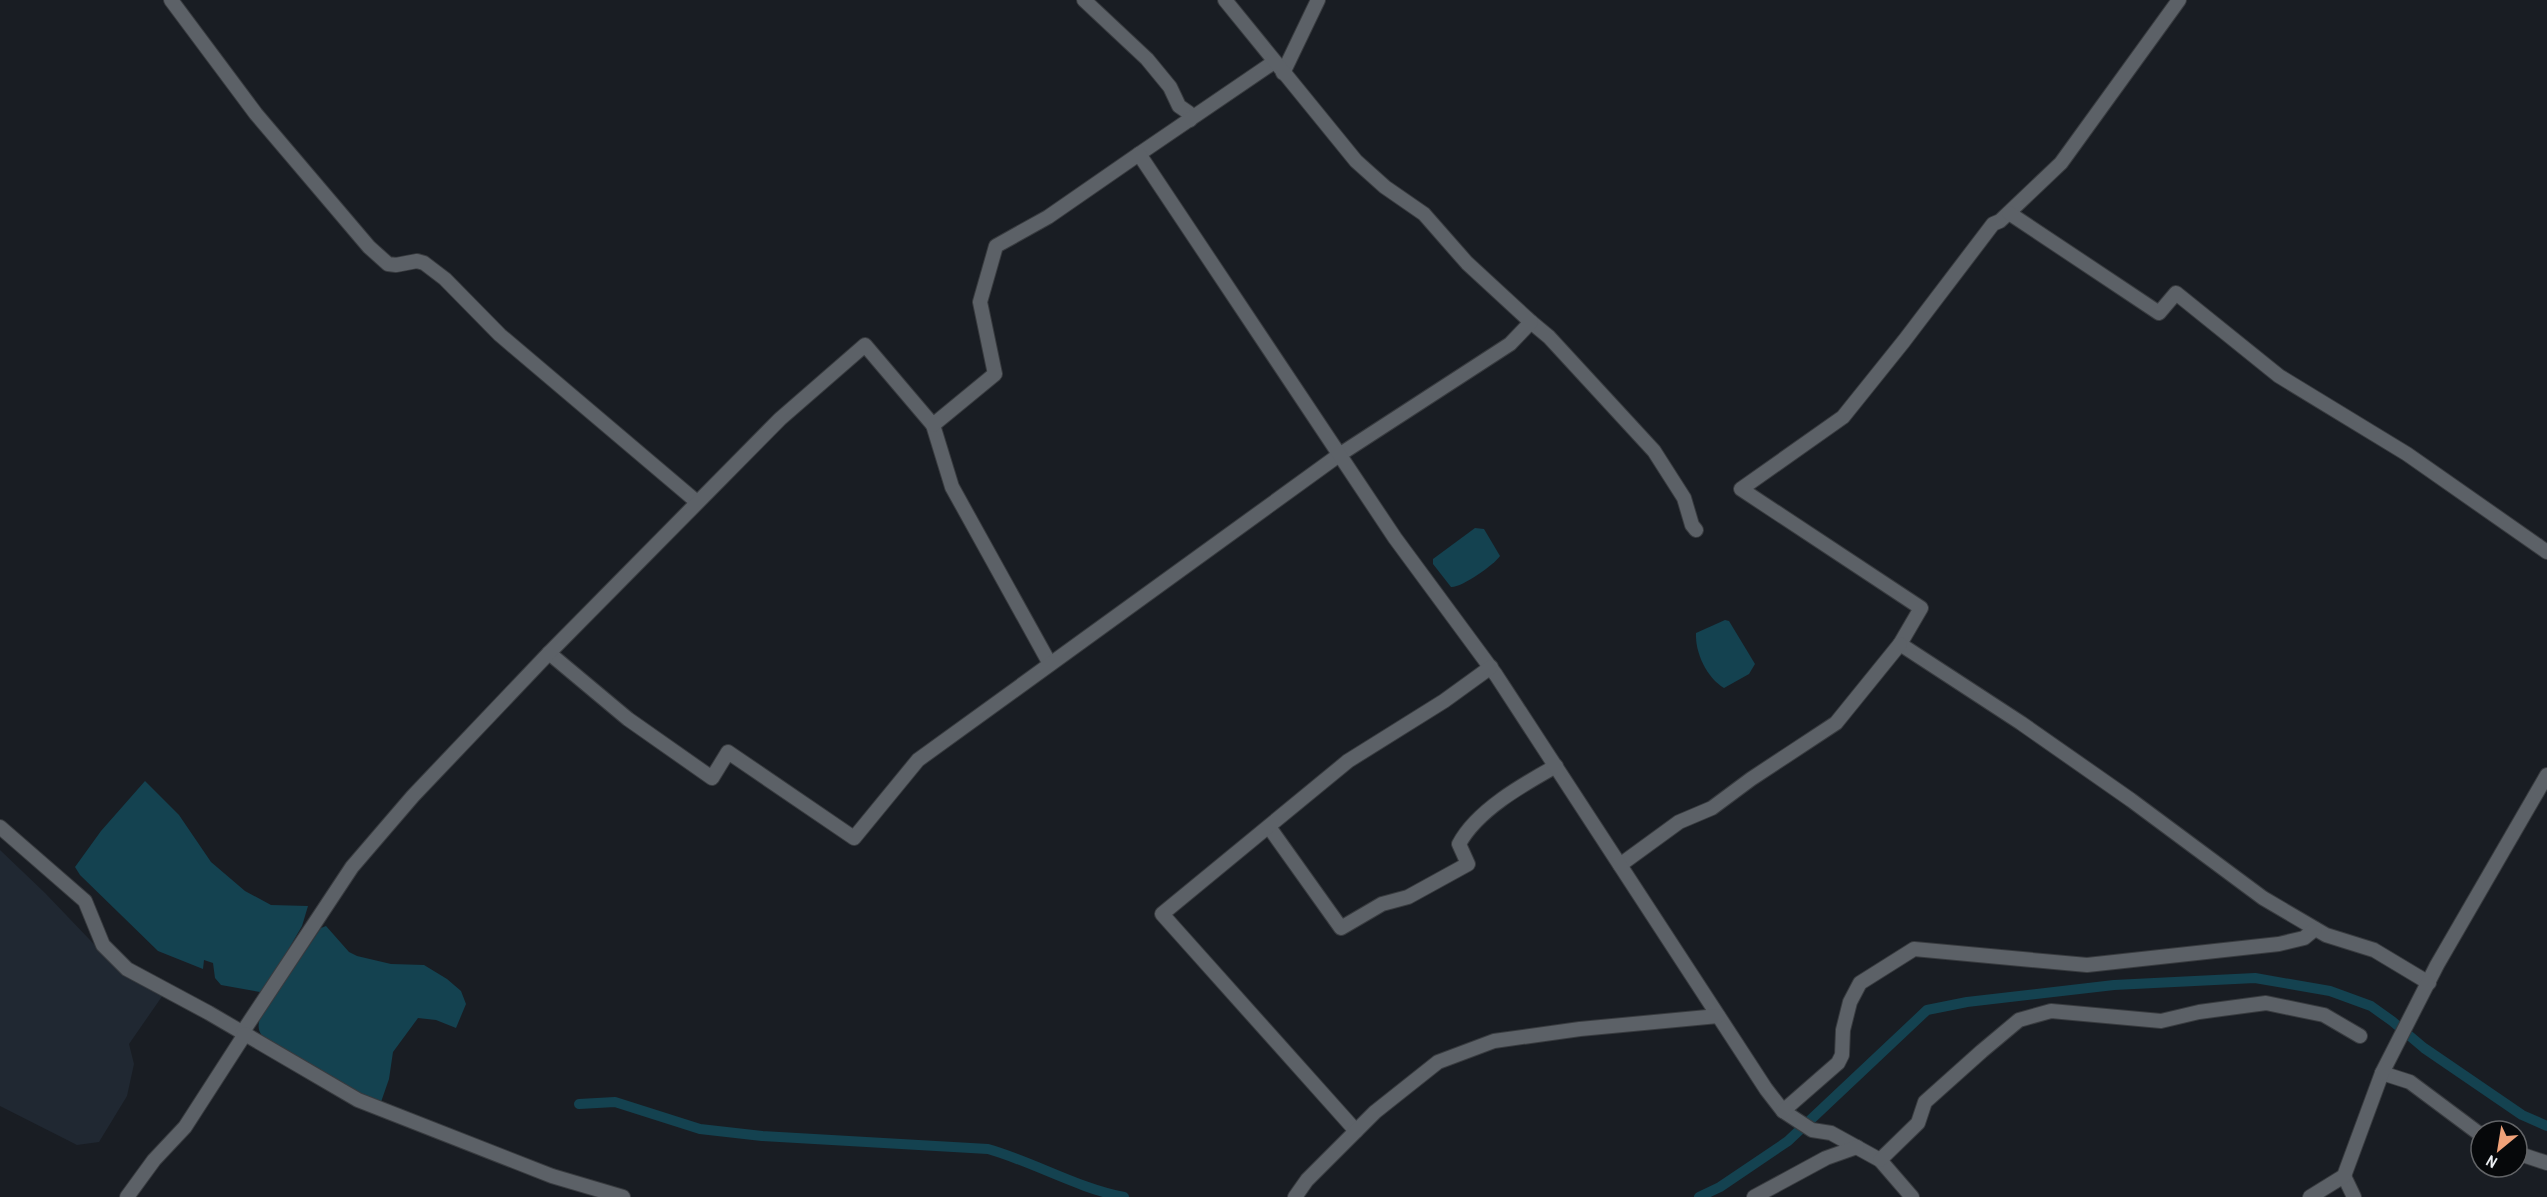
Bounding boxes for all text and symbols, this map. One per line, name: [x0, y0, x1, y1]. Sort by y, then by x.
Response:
north arrow: [2469, 1119, 2529, 1179]
text: N: [2482, 1150, 2501, 1174]

